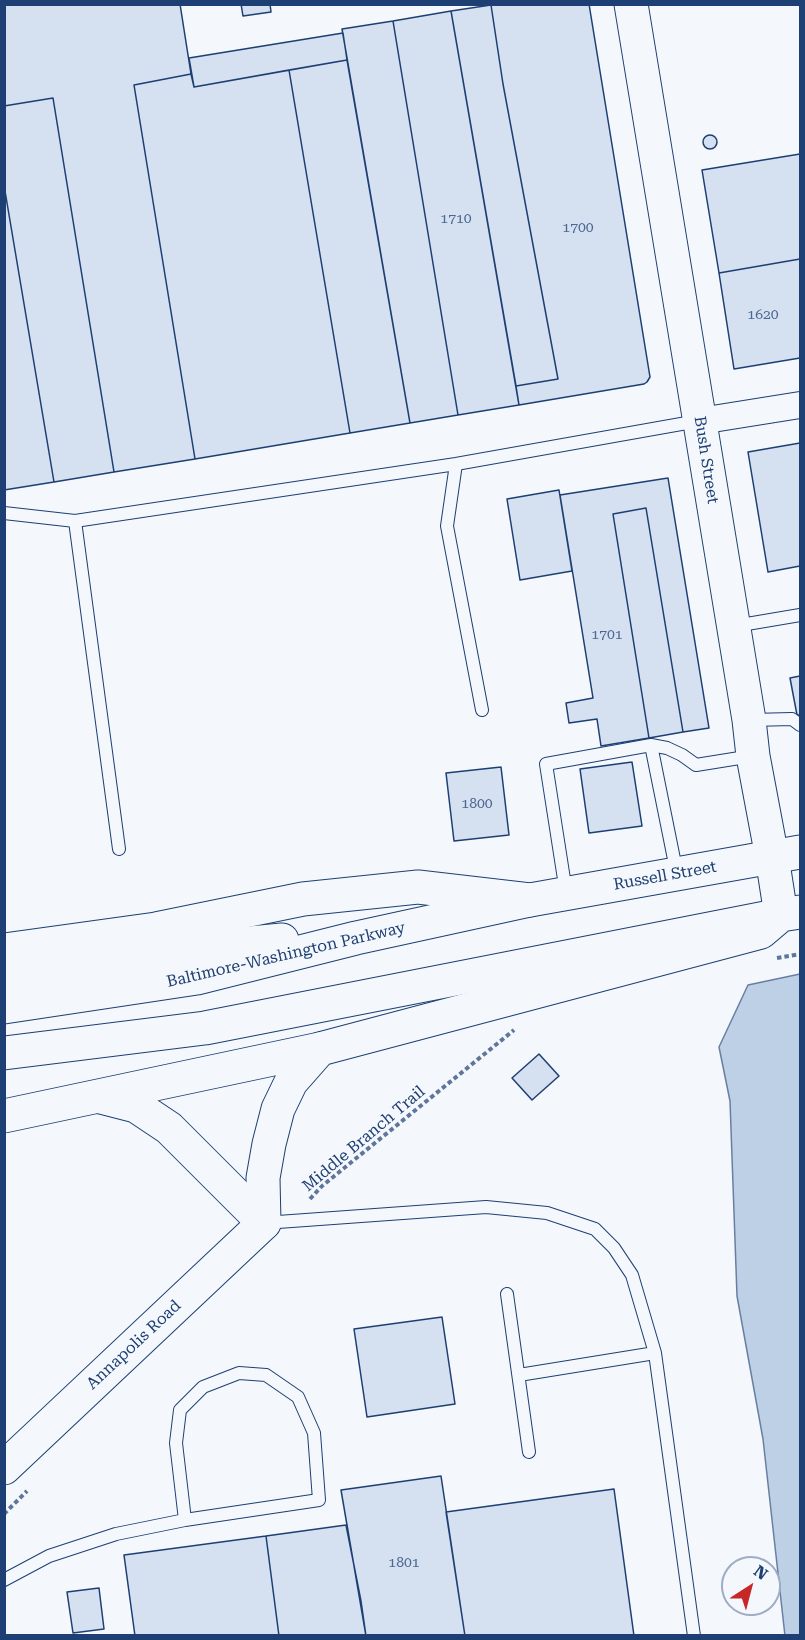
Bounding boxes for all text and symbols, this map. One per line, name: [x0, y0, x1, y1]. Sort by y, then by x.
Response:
house number: 1710: [440, 211, 472, 227]
house number: 1700: [562, 220, 594, 236]
house number: 1620: [747, 307, 779, 323]
street label: Bush Street: [690, 415, 722, 505]
house number: 1701: [591, 627, 623, 643]
house number: 1800: [461, 796, 493, 812]
street label: Russell Street: [612, 857, 718, 895]
street label: Baltimore-Washington Parkway: [165, 918, 407, 992]
street label: Middle Branch Trail: [299, 1082, 429, 1196]
street label: Annapolis Road: [83, 1296, 185, 1394]
house number: 1801: [388, 1555, 420, 1571]
north arrow: [721, 1556, 781, 1616]
text: N: [750, 1561, 771, 1584]

